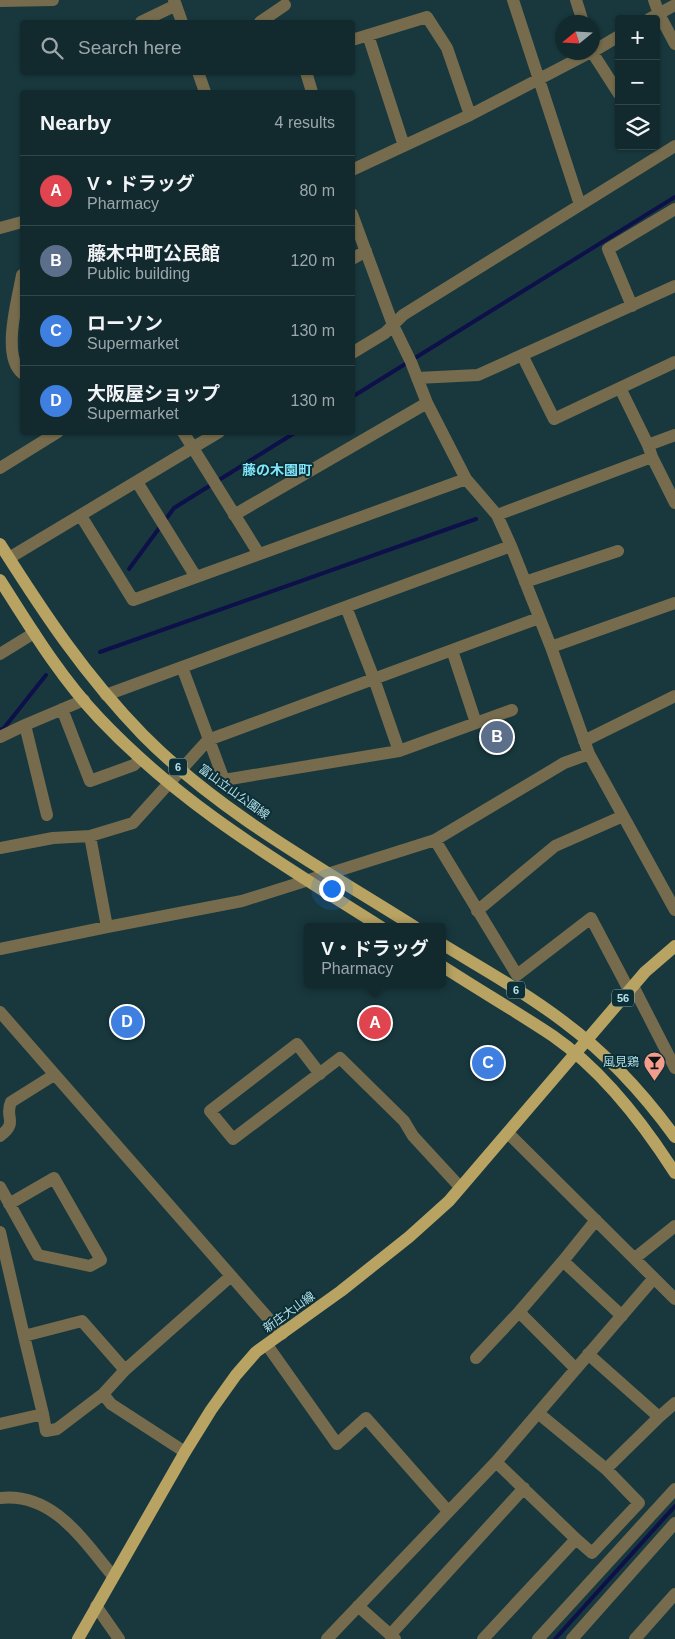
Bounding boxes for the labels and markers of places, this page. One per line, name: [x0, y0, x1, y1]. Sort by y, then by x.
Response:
pin: B: [481, 718, 513, 756]
pin: D: [111, 1003, 143, 1041]
pin: A: [359, 1004, 391, 1042]
pin: C: [472, 1044, 504, 1082]
bar icon: 風見鶏: [643, 1050, 667, 1081]
place label: 風見鶏: [603, 1055, 639, 1069]

